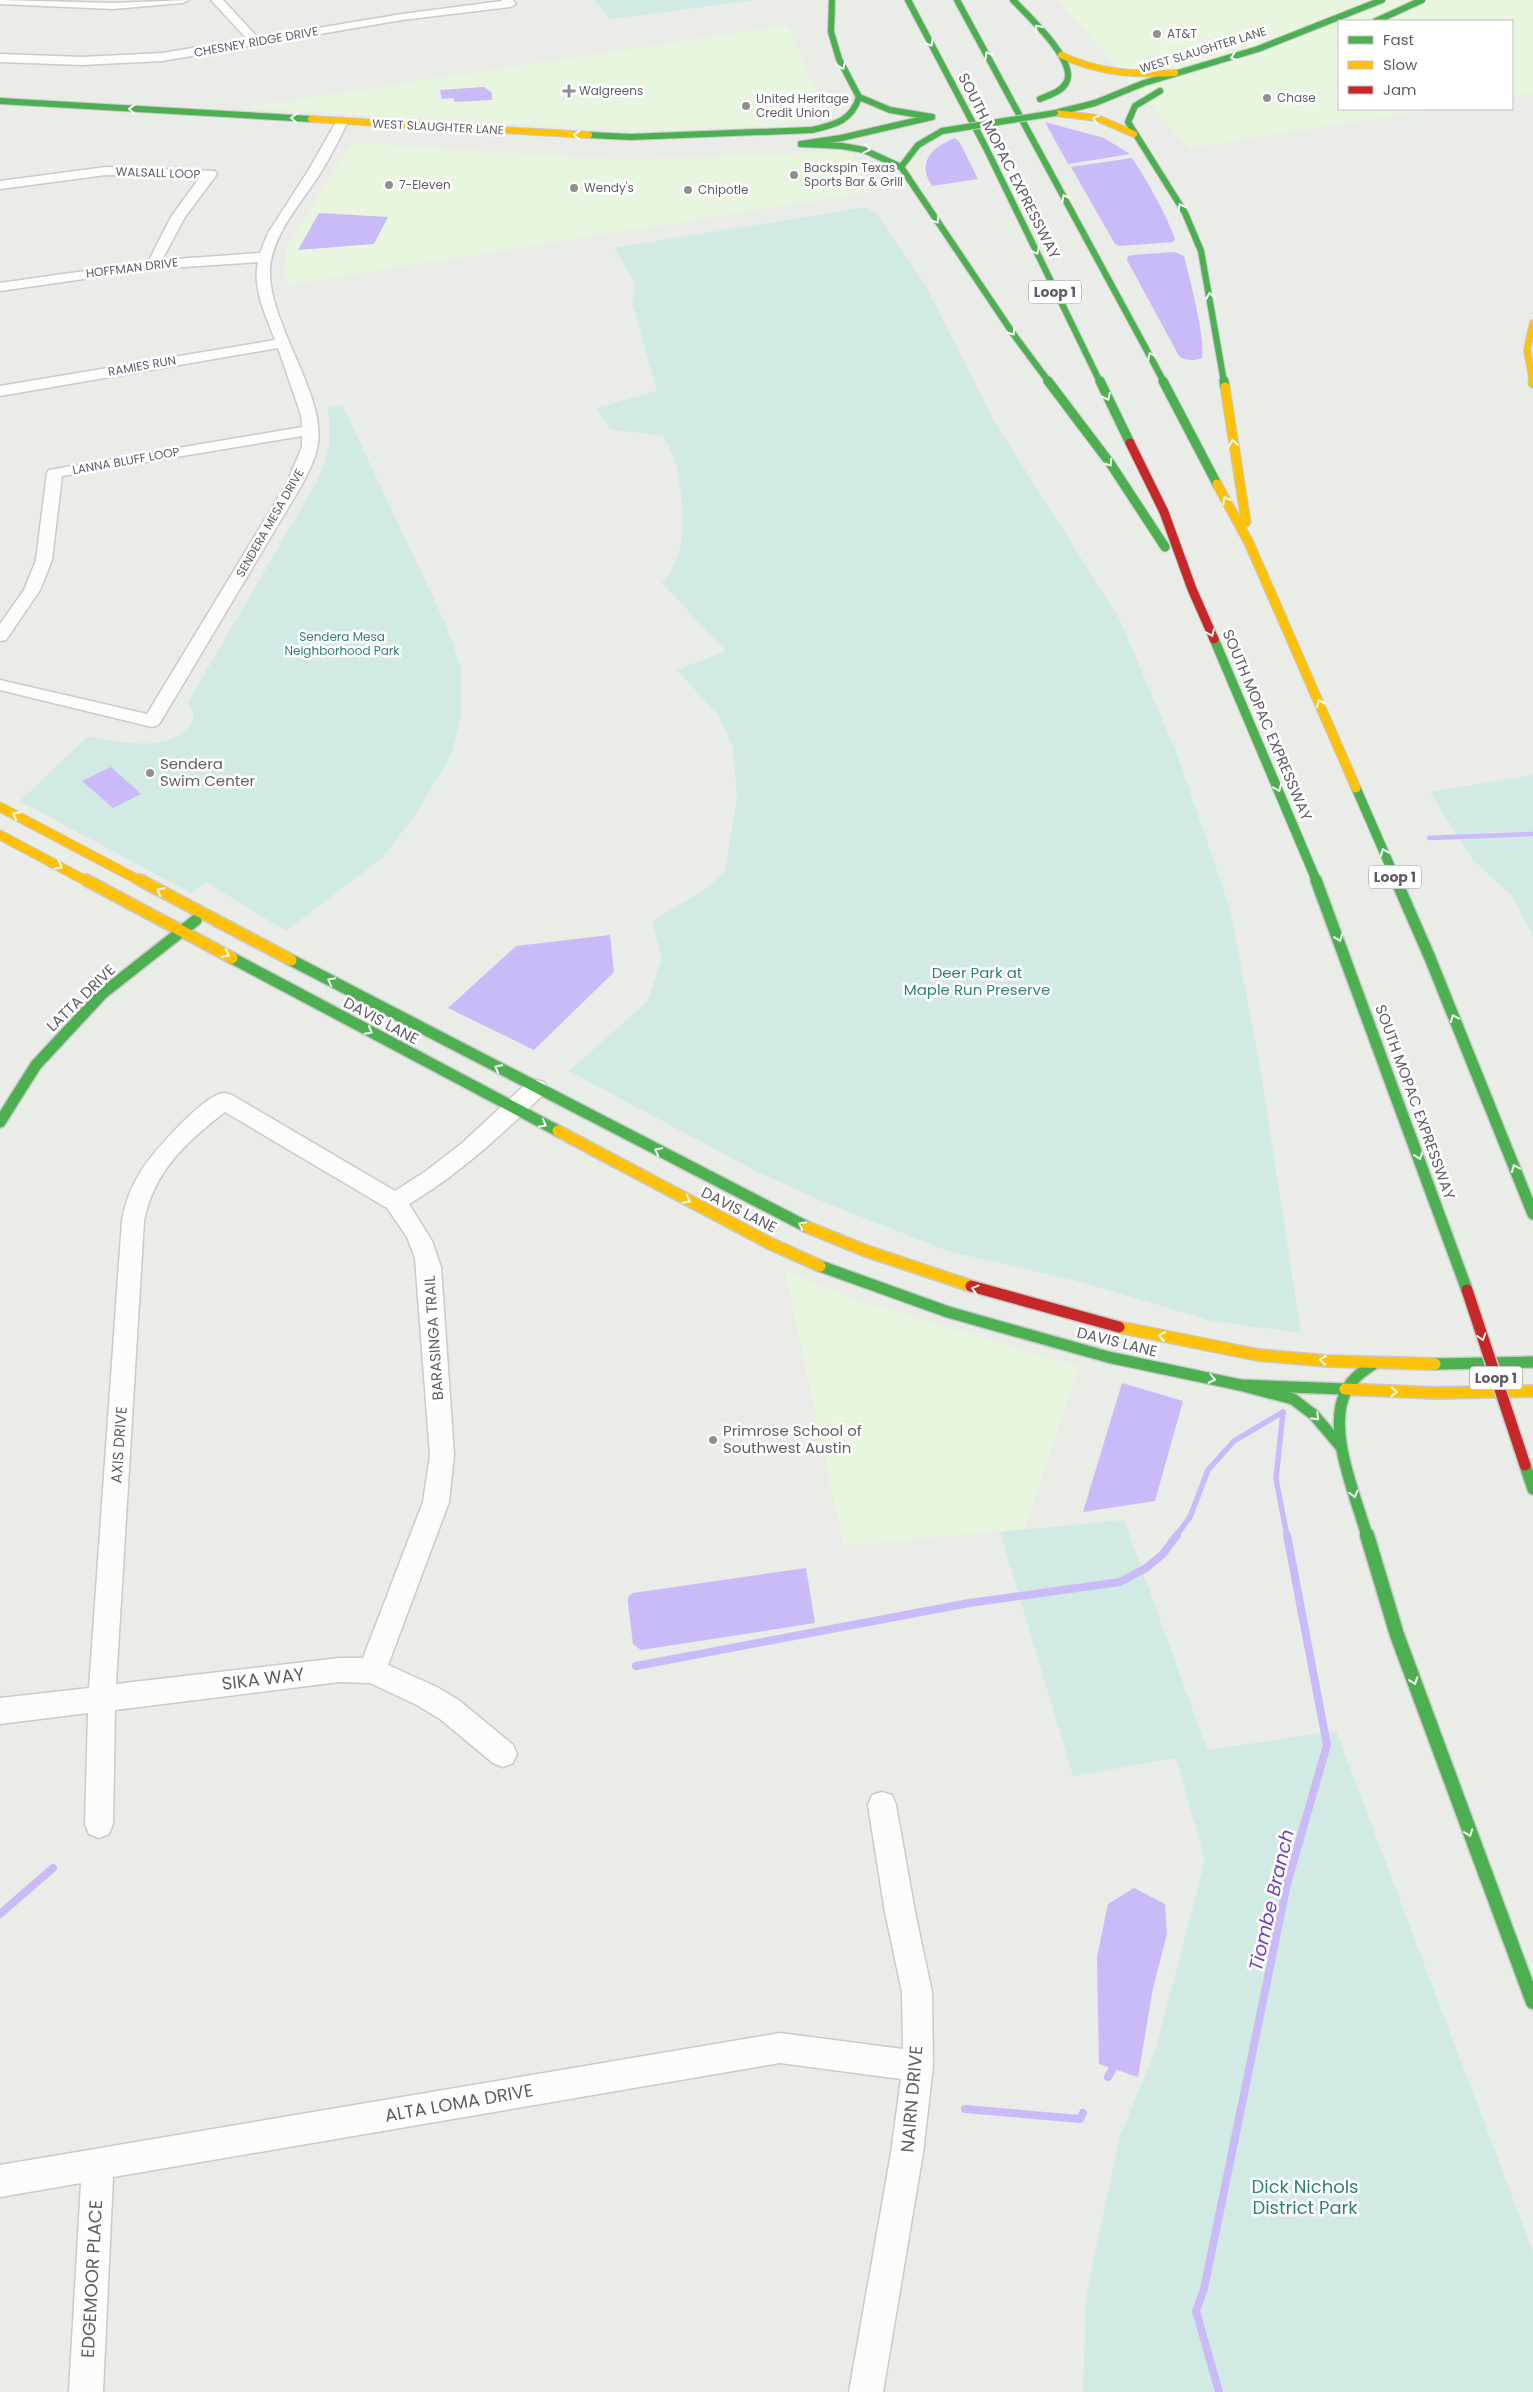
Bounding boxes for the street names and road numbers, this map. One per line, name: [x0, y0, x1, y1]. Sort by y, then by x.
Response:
street label: CHESNEY RIDGE DRIVE: [192, 22, 319, 61]
street label: WEST SLAUGHTER LANE: [1137, 22, 1268, 77]
street label: SOUTH MOPAC EXPRESSWAY: [953, 69, 1066, 262]
street label: WEST SLAUGHTER LANE: [372, 115, 504, 138]
street label: WALSALL LOOP: [115, 163, 201, 182]
street label: HOFFMAN DRIVE: [85, 253, 179, 282]
road number: Loop 1: [1029, 280, 1081, 304]
street label: RAMIES RUN: [107, 351, 177, 380]
street label: LANNA BLUFF LOOP: [71, 443, 181, 478]
street label: SENDERA MESA DRIVE: [232, 465, 308, 580]
street label: SOUTH MOPAC EXPRESSWAY: [1218, 626, 1317, 824]
road number: Loop 1: [1369, 866, 1421, 889]
street label: LATTA DRIVE: [42, 959, 120, 1036]
street label: DAVIS LANE: [340, 992, 422, 1049]
street label: SOUTH MOPAC EXPRESSWAY: [1370, 1001, 1461, 1202]
street label: DAVIS LANE: [698, 1182, 781, 1238]
street label: BARASINGA TRAIL: [419, 1275, 448, 1401]
street label: DAVIS LANE: [1075, 1321, 1160, 1362]
road number: Loop 1: [1470, 1366, 1522, 1390]
street label: AXIS DRIVE: [105, 1406, 132, 1484]
street label: SIKA WAY: [220, 1661, 306, 1696]
street label: NAIRN DRIVE: [894, 2045, 929, 2153]
street label: ALTA LOMA DRIVE: [383, 2077, 535, 2128]
street label: EDGEMOOR PLACE: [75, 2199, 108, 2359]

